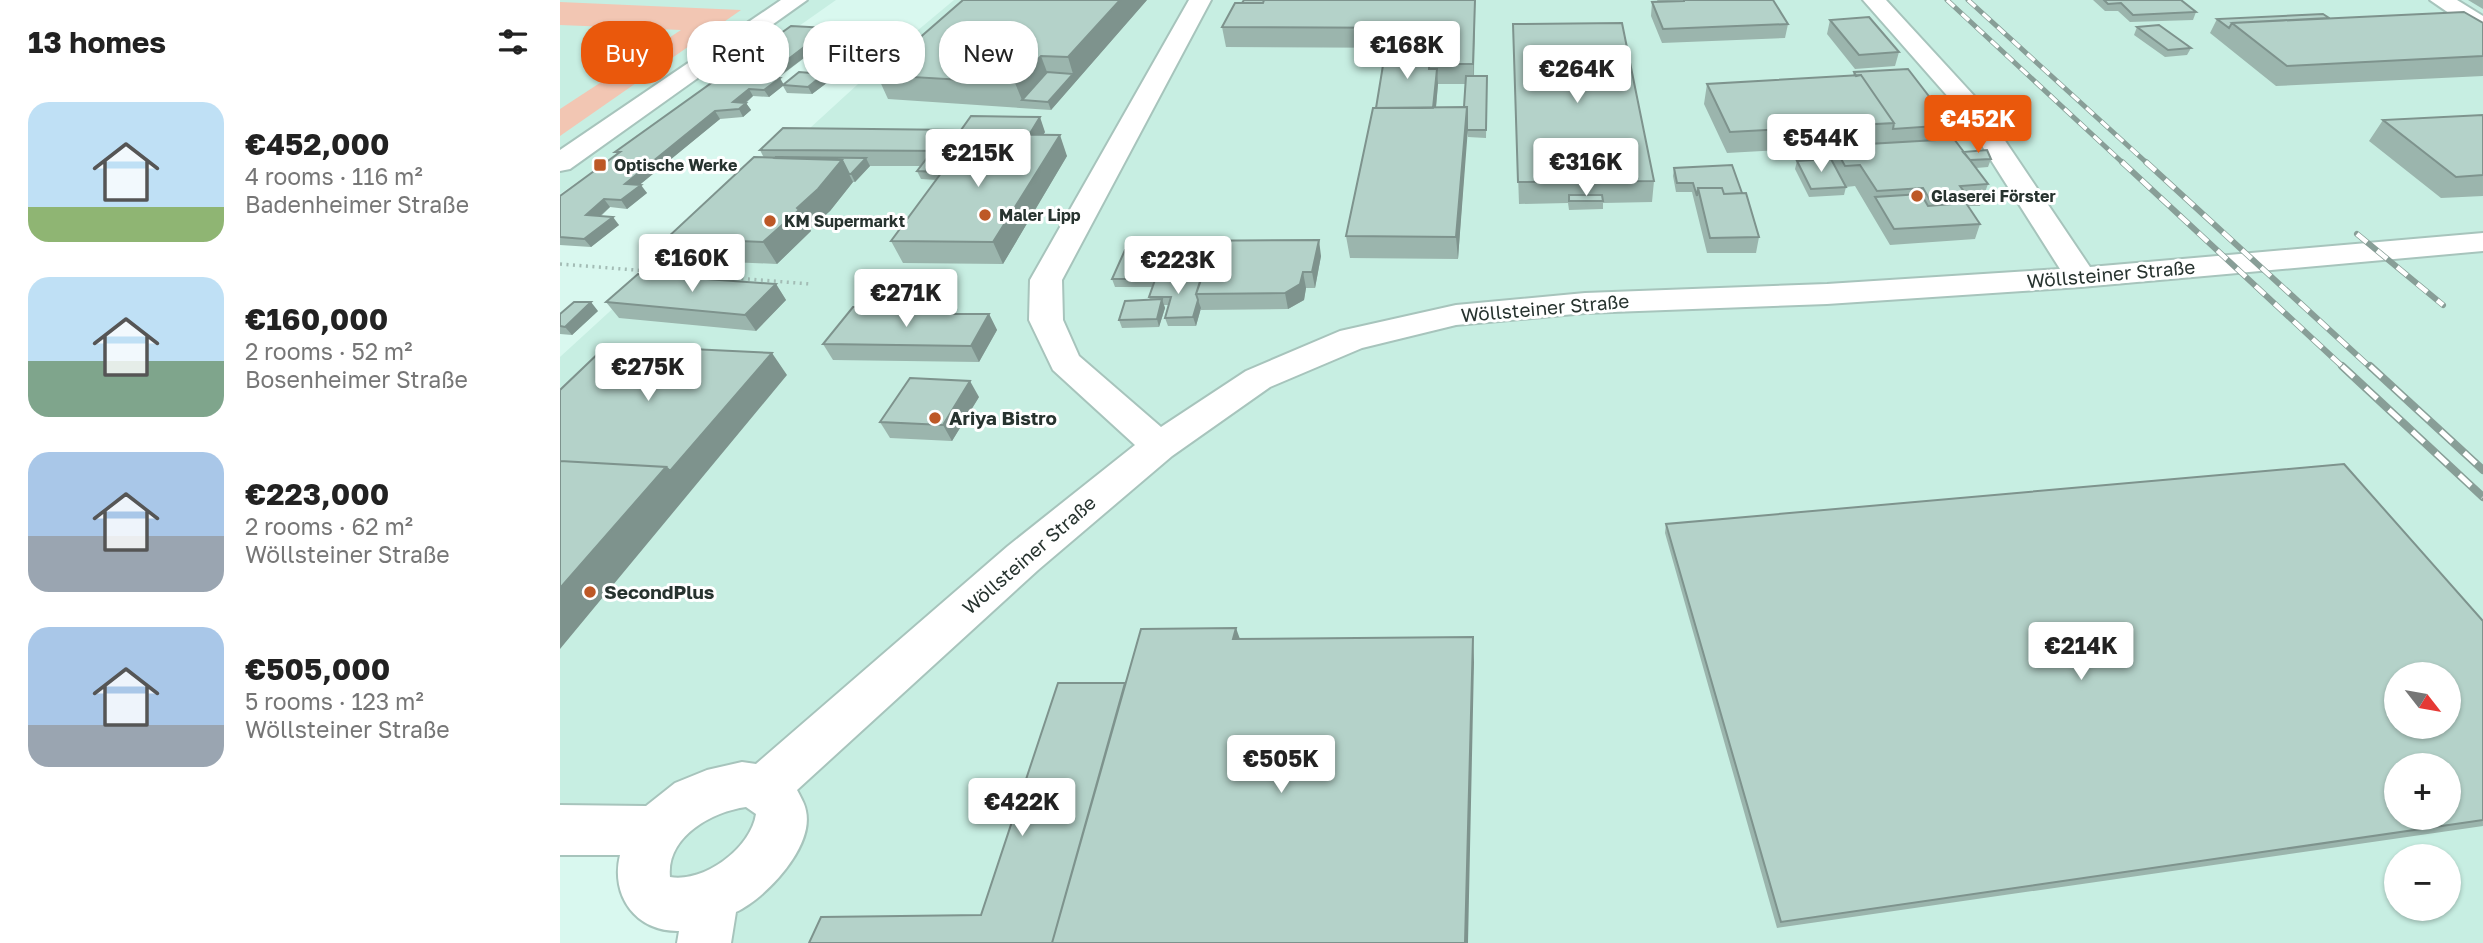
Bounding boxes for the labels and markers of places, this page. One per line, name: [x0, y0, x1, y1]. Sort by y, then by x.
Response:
pin: €168K: [1358, 22, 1456, 81]
pin: €264K: [1528, 46, 1626, 105]
pin: €452K: [1929, 96, 2027, 155]
pin: €544K: [1772, 114, 1870, 174]
pin: €215K: [929, 130, 1027, 189]
pin: €316K: [1537, 138, 1635, 198]
place label: Optische Werke: [614, 155, 737, 175]
marker: Optische Werke: [592, 157, 608, 173]
place label: Glaserei Förster: [1931, 186, 2056, 206]
marker: Glaserei Förster: [1909, 188, 1925, 204]
place label: Maler Lipp: [999, 205, 1081, 225]
marker: Maler Lipp: [977, 207, 993, 223]
place label: KM Supermarkt: [784, 211, 905, 231]
marker: KM Supermarkt: [762, 213, 778, 229]
pin: €160K: [643, 234, 741, 294]
pin: €223K: [1129, 236, 1227, 296]
pin: €271K: [857, 270, 955, 329]
pin: €275K: [599, 344, 697, 403]
place label: Ariya Bistro: [949, 406, 1057, 429]
marker: Ariya Bistro: [927, 410, 943, 426]
place label: SecondPlus: [604, 580, 715, 603]
marker: SecondPlus: [582, 584, 598, 600]
pin: €214K: [2032, 622, 2130, 682]
pin: €505K: [1232, 736, 1330, 795]
pin: €422K: [973, 778, 1071, 838]

